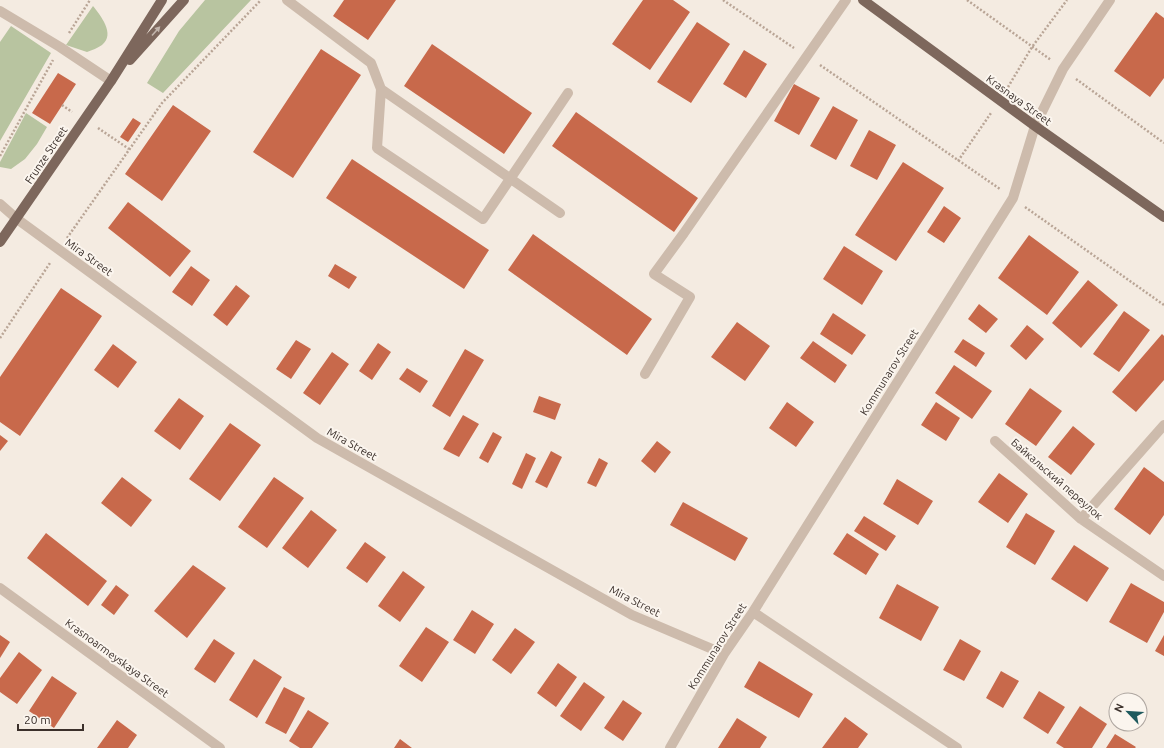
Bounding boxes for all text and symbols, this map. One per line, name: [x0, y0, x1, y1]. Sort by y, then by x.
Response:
one-way arrow: [151, 26, 161, 36]
street label: Krasnaya Street: [984, 72, 1054, 128]
street label: Frunze Street: [22, 123, 70, 186]
street label: Mira Street: [63, 236, 115, 278]
street label: Kommunarov Street: [858, 326, 921, 417]
street label: Mira Street: [325, 425, 380, 463]
street label: Байкальский переулок: [1009, 436, 1105, 522]
street label: Mira Street: [608, 583, 663, 619]
street label: Kommunarov Street: [686, 600, 749, 691]
street label: Krasnoarmeyskaya Street: [63, 616, 172, 700]
north arrow: [1108, 692, 1148, 732]
text: N: [1112, 702, 1126, 714]
scale bar: [18, 706, 83, 732]
text: 20 m: [24, 713, 51, 726]

